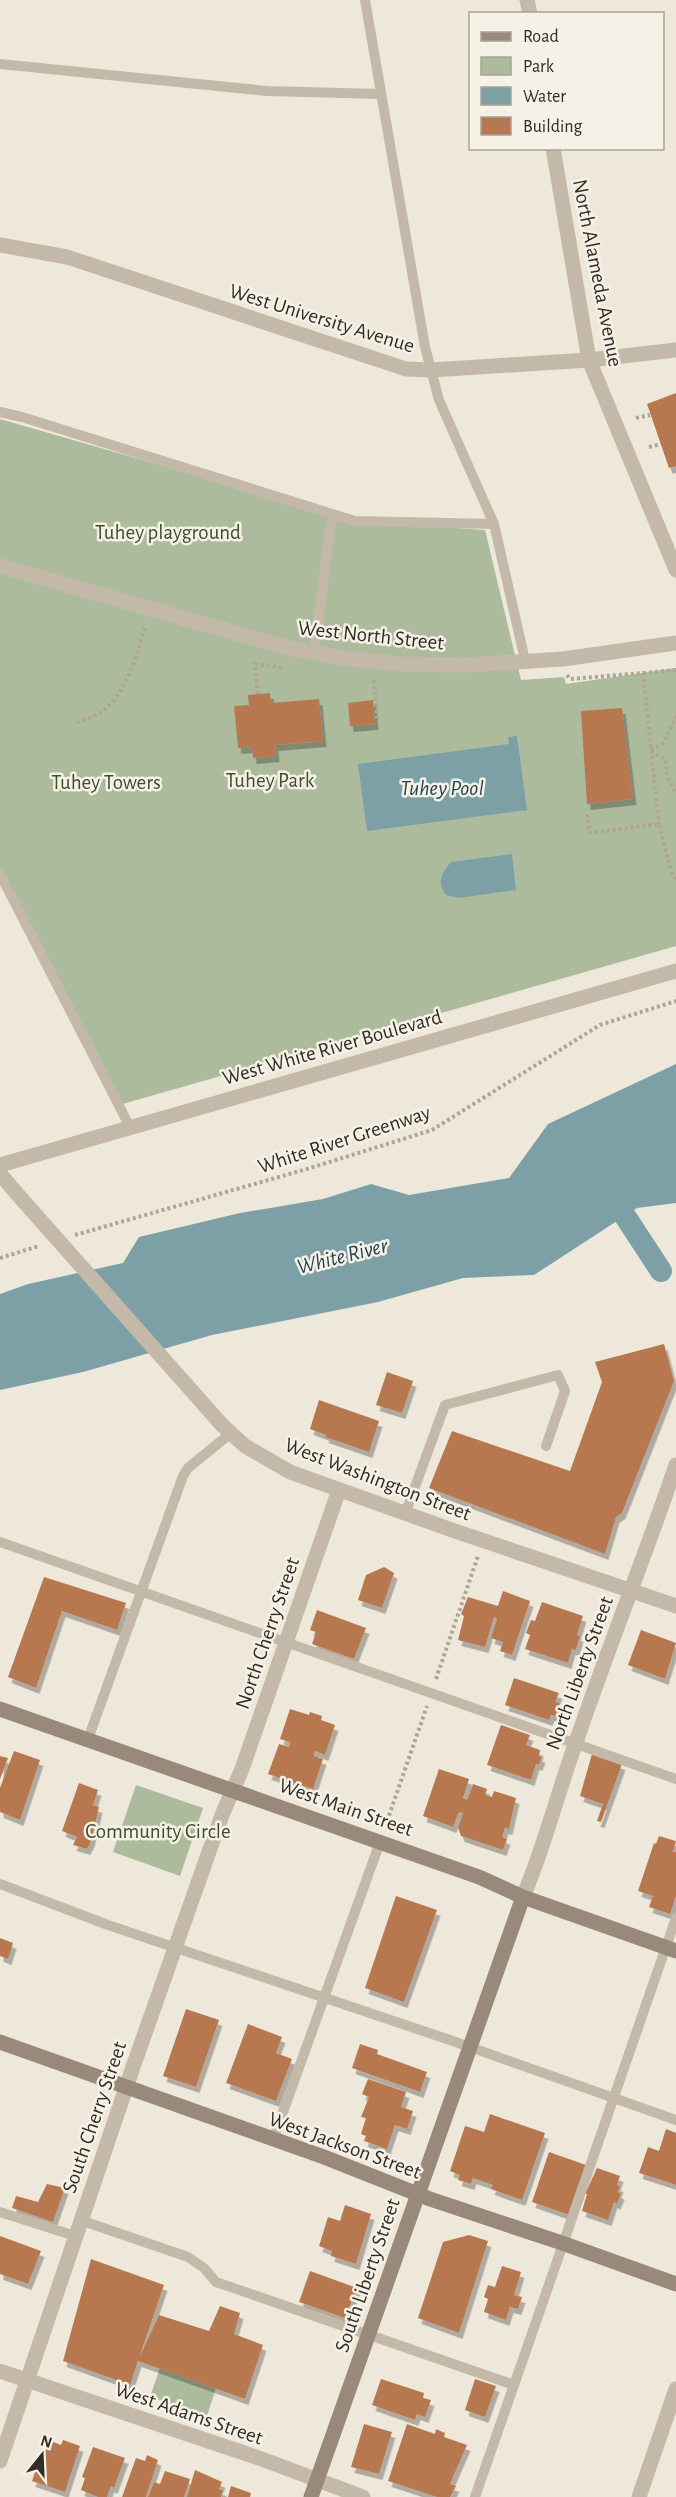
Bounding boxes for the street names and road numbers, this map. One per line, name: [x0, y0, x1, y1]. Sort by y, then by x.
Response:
street label: North Alameda Avenue: [569, 178, 626, 369]
street label: West University Avenue: [227, 280, 417, 357]
street label: West North Street: [297, 617, 445, 654]
street label: West White River Boulevard: [220, 1006, 444, 1089]
street label: White River Greenway: [255, 1102, 433, 1177]
street label: West Washington Street: [282, 1434, 474, 1525]
street label: North Cherry Street: [232, 1554, 303, 1712]
street label: North Liberty Street: [542, 1593, 617, 1753]
street label: West Main Street: [276, 1775, 416, 1840]
street label: South Cherry Street: [59, 2038, 130, 2196]
street label: West Jackson Street: [266, 2108, 424, 2183]
street label: South Liberty Street: [331, 2195, 404, 2355]
street label: West Adams Street: [112, 2378, 266, 2449]

